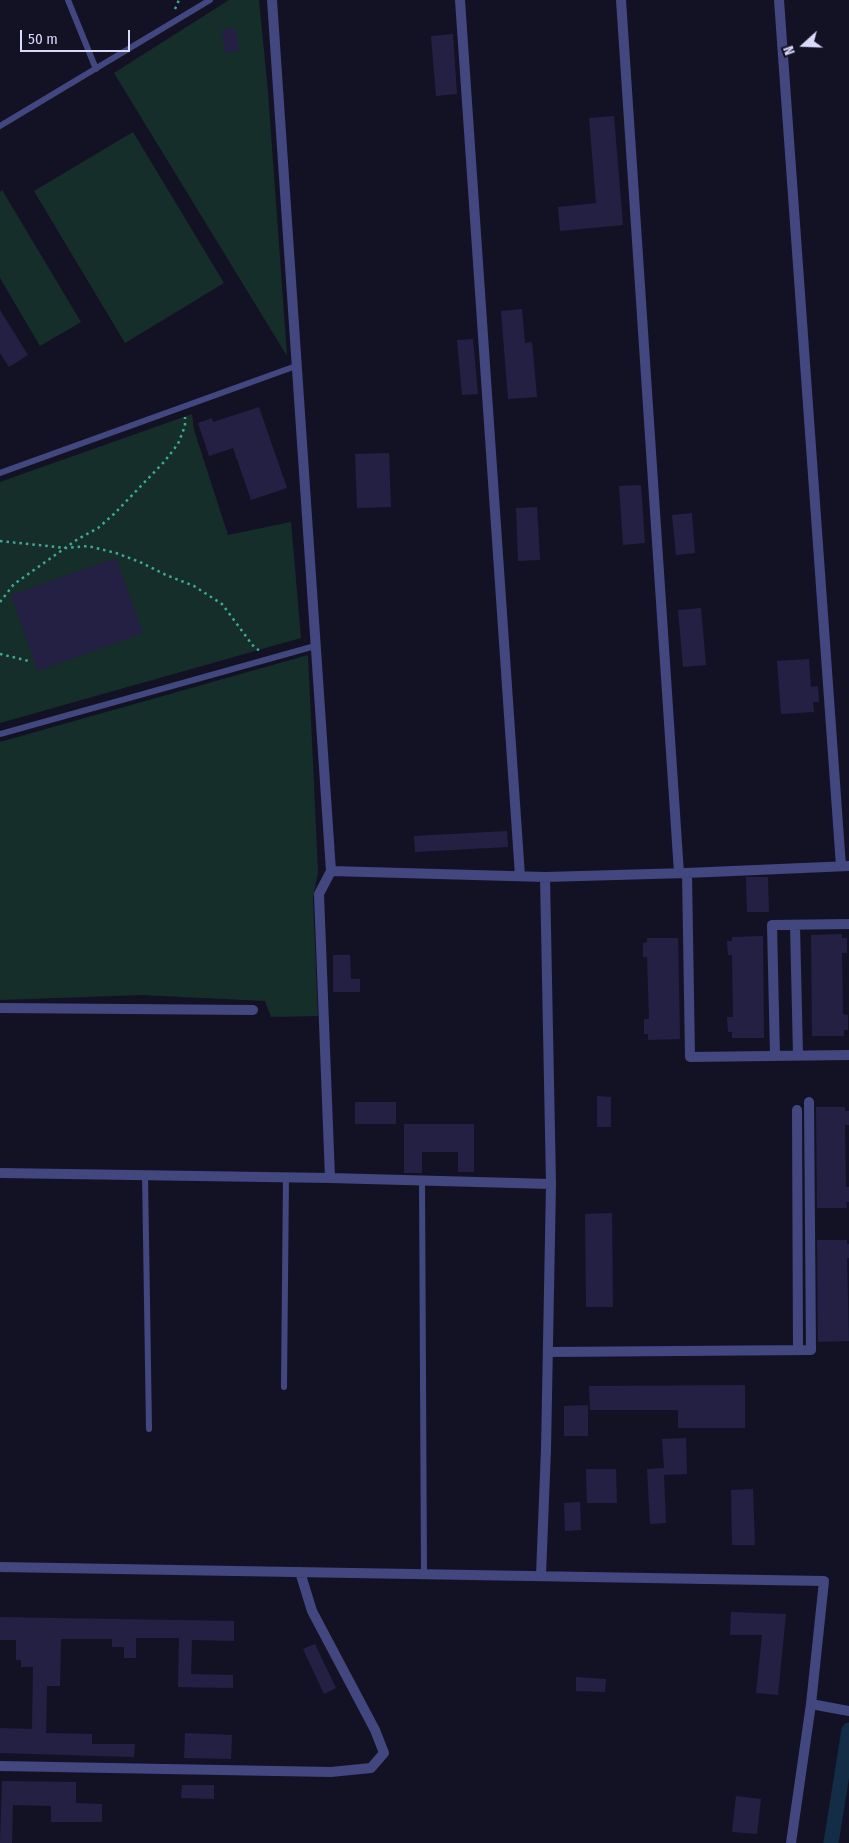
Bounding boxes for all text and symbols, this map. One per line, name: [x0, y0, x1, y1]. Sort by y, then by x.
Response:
scale bar: [22, 20, 132, 52]
north arrow: [779, 20, 829, 70]
text: 50 m: [28, 30, 58, 48]
text: N: [780, 43, 799, 57]

